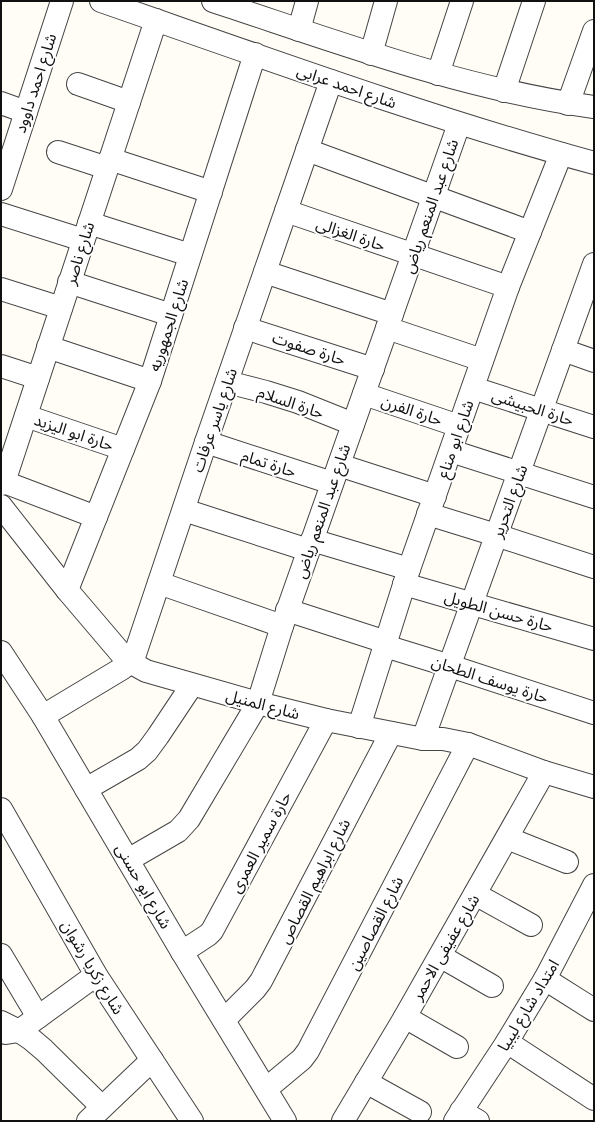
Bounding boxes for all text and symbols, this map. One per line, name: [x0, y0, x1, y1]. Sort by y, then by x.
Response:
street label: شارع احمد داوود: [9, 30, 63, 136]
street label: شارع احمد عرابى: [294, 59, 400, 115]
street label: شارع عبد المنعم رياض: [397, 136, 465, 277]
street label: حارة الغزالى: [313, 212, 389, 258]
street label: شارع ناصر: [58, 219, 101, 289]
street label: شارع الجمهوريه: [143, 276, 195, 375]
street label: حارة صفوت: [269, 326, 348, 372]
street label: شارع ياسر عرفات: [186, 365, 244, 476]
street label: حارة السلام: [254, 380, 327, 425]
street label: حارة الحبيشى: [489, 383, 577, 432]
street label: حارة الفرن: [378, 389, 445, 433]
street label: شارع ابو مناع: [431, 397, 481, 482]
street label: حارة ابو اليزيد: [31, 408, 117, 458]
street label: شارع عبد المنعم رياض: [289, 441, 357, 582]
street label: حارة تمام: [238, 444, 299, 484]
street label: شارع التحرير: [485, 461, 534, 542]
street label: حارة حسن الطويل: [442, 585, 556, 639]
street label: حارة يوسف الطحان: [428, 650, 551, 710]
street label: شارع المنيل: [223, 684, 302, 726]
street label: حارة سمير العمرى: [224, 787, 298, 898]
street label: شارع ابراهيم القصاص: [273, 815, 357, 948]
street label: شارع ابو حسنى: [109, 839, 177, 934]
street label: شارع القصاصين: [342, 872, 410, 975]
street label: شارع عفيفى الاحمر: [405, 890, 486, 1006]
street label: شارع زكريا رشوان: [54, 916, 130, 1019]
street label: امتداد شارع ليبيا: [492, 955, 566, 1056]

